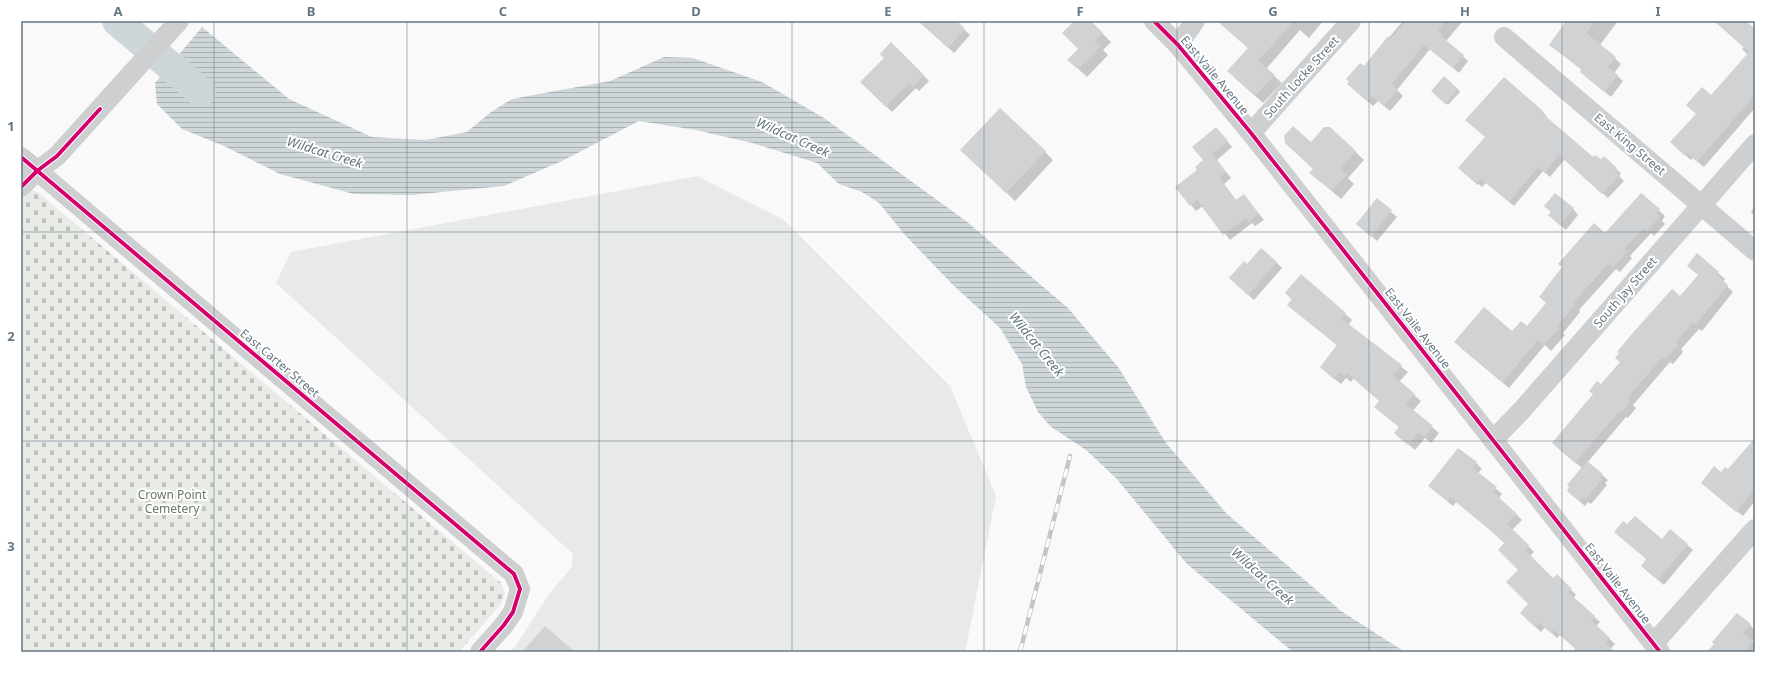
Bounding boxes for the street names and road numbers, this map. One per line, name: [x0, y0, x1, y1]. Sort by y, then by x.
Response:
street label: East Vaile Avenue: [1177, 32, 1253, 118]
street label: South Locke Street: [1259, 32, 1343, 122]
street label: East King Street: [1591, 109, 1670, 179]
street label: South Jay Street: [1589, 252, 1661, 331]
street label: East Vaile Avenue: [1381, 284, 1455, 372]
street label: East Carter Street: [237, 325, 324, 402]
street label: East Vaile Avenue: [1581, 539, 1655, 627]

